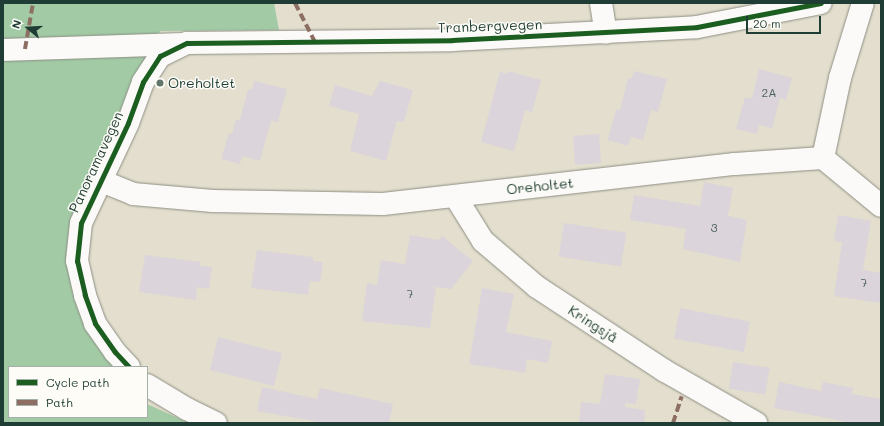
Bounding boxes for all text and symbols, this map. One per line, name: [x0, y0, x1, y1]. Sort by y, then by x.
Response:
north arrow: [8, 8, 48, 48]
scale bar: [748, 8, 823, 34]
text: 20 m: [753, 15, 781, 31]
street label: Tranbergvegen: [437, 16, 543, 36]
text: N: [8, 18, 25, 30]
place label: Oreholtet: [168, 75, 235, 91]
marker: Oreholtet: [155, 78, 165, 88]
house number: 2A: [762, 86, 776, 100]
street label: Panoramavegen: [65, 109, 127, 215]
street label: Oreholtet: [506, 174, 574, 198]
house number: 3: [710, 221, 718, 235]
house number: 7: [861, 276, 867, 290]
house number: 7: [407, 287, 413, 301]
street label: Kringsjå: [565, 302, 621, 346]
legend: [8, 366, 148, 418]
text: Cycle path: [46, 374, 109, 390]
text: Path: [46, 394, 73, 410]

